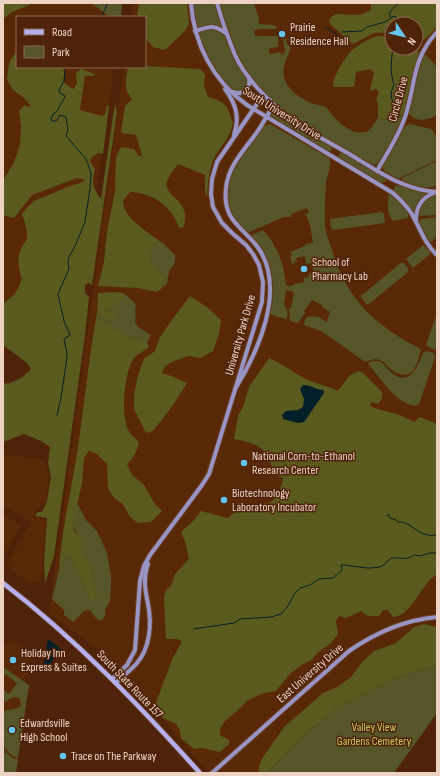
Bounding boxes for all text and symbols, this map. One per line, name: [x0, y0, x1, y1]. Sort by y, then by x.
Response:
legend: [16, 16, 146, 68]
north arrow: [384, 16, 424, 56]
place label: Prairie Residence Hall: [290, 20, 348, 49]
text: Road: [52, 25, 72, 40]
marker: Prairie Residence Hall: [277, 29, 287, 39]
text: N: [405, 35, 419, 48]
text: Park: [52, 45, 70, 60]
street label: Circle Drive: [385, 75, 412, 123]
street label: South University Drive: [240, 83, 324, 144]
place label: School of Pharmacy Lab: [312, 255, 368, 284]
marker: School of Pharmacy Lab: [299, 264, 309, 274]
street label: University Park Drive: [222, 293, 259, 377]
place label: National Corn-to-Ethanol Research Center: [252, 449, 355, 478]
marker: National Corn-to-Ethanol Research Center: [239, 458, 249, 468]
place label: Biotechnology Laboratory Incubator: [232, 486, 317, 515]
marker: Biotechnology Laboratory Incubator: [219, 495, 229, 505]
street label: East University Drive: [274, 640, 347, 706]
place label: Holiday Inn Express & Suites: [21, 646, 87, 675]
street label: South State Route 157: [93, 647, 166, 722]
marker: Holiday Inn Express & Suites: [8, 655, 18, 665]
place label: Edwardsville High School: [20, 716, 70, 745]
park label: Valley View Gardens Cemetery: [337, 720, 412, 749]
marker: Edwardsville High School: [7, 725, 17, 735]
place label: Trace on The Parkway: [71, 749, 157, 764]
marker: Trace on The Parkway: [58, 751, 68, 761]

